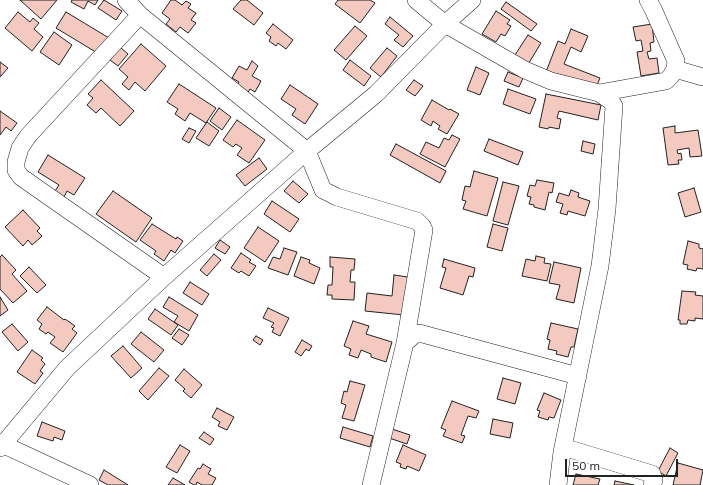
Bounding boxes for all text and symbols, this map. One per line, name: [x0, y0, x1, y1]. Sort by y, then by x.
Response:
scale bar: [567, 451, 680, 477]
text: 50 m: [572, 458, 600, 473]

